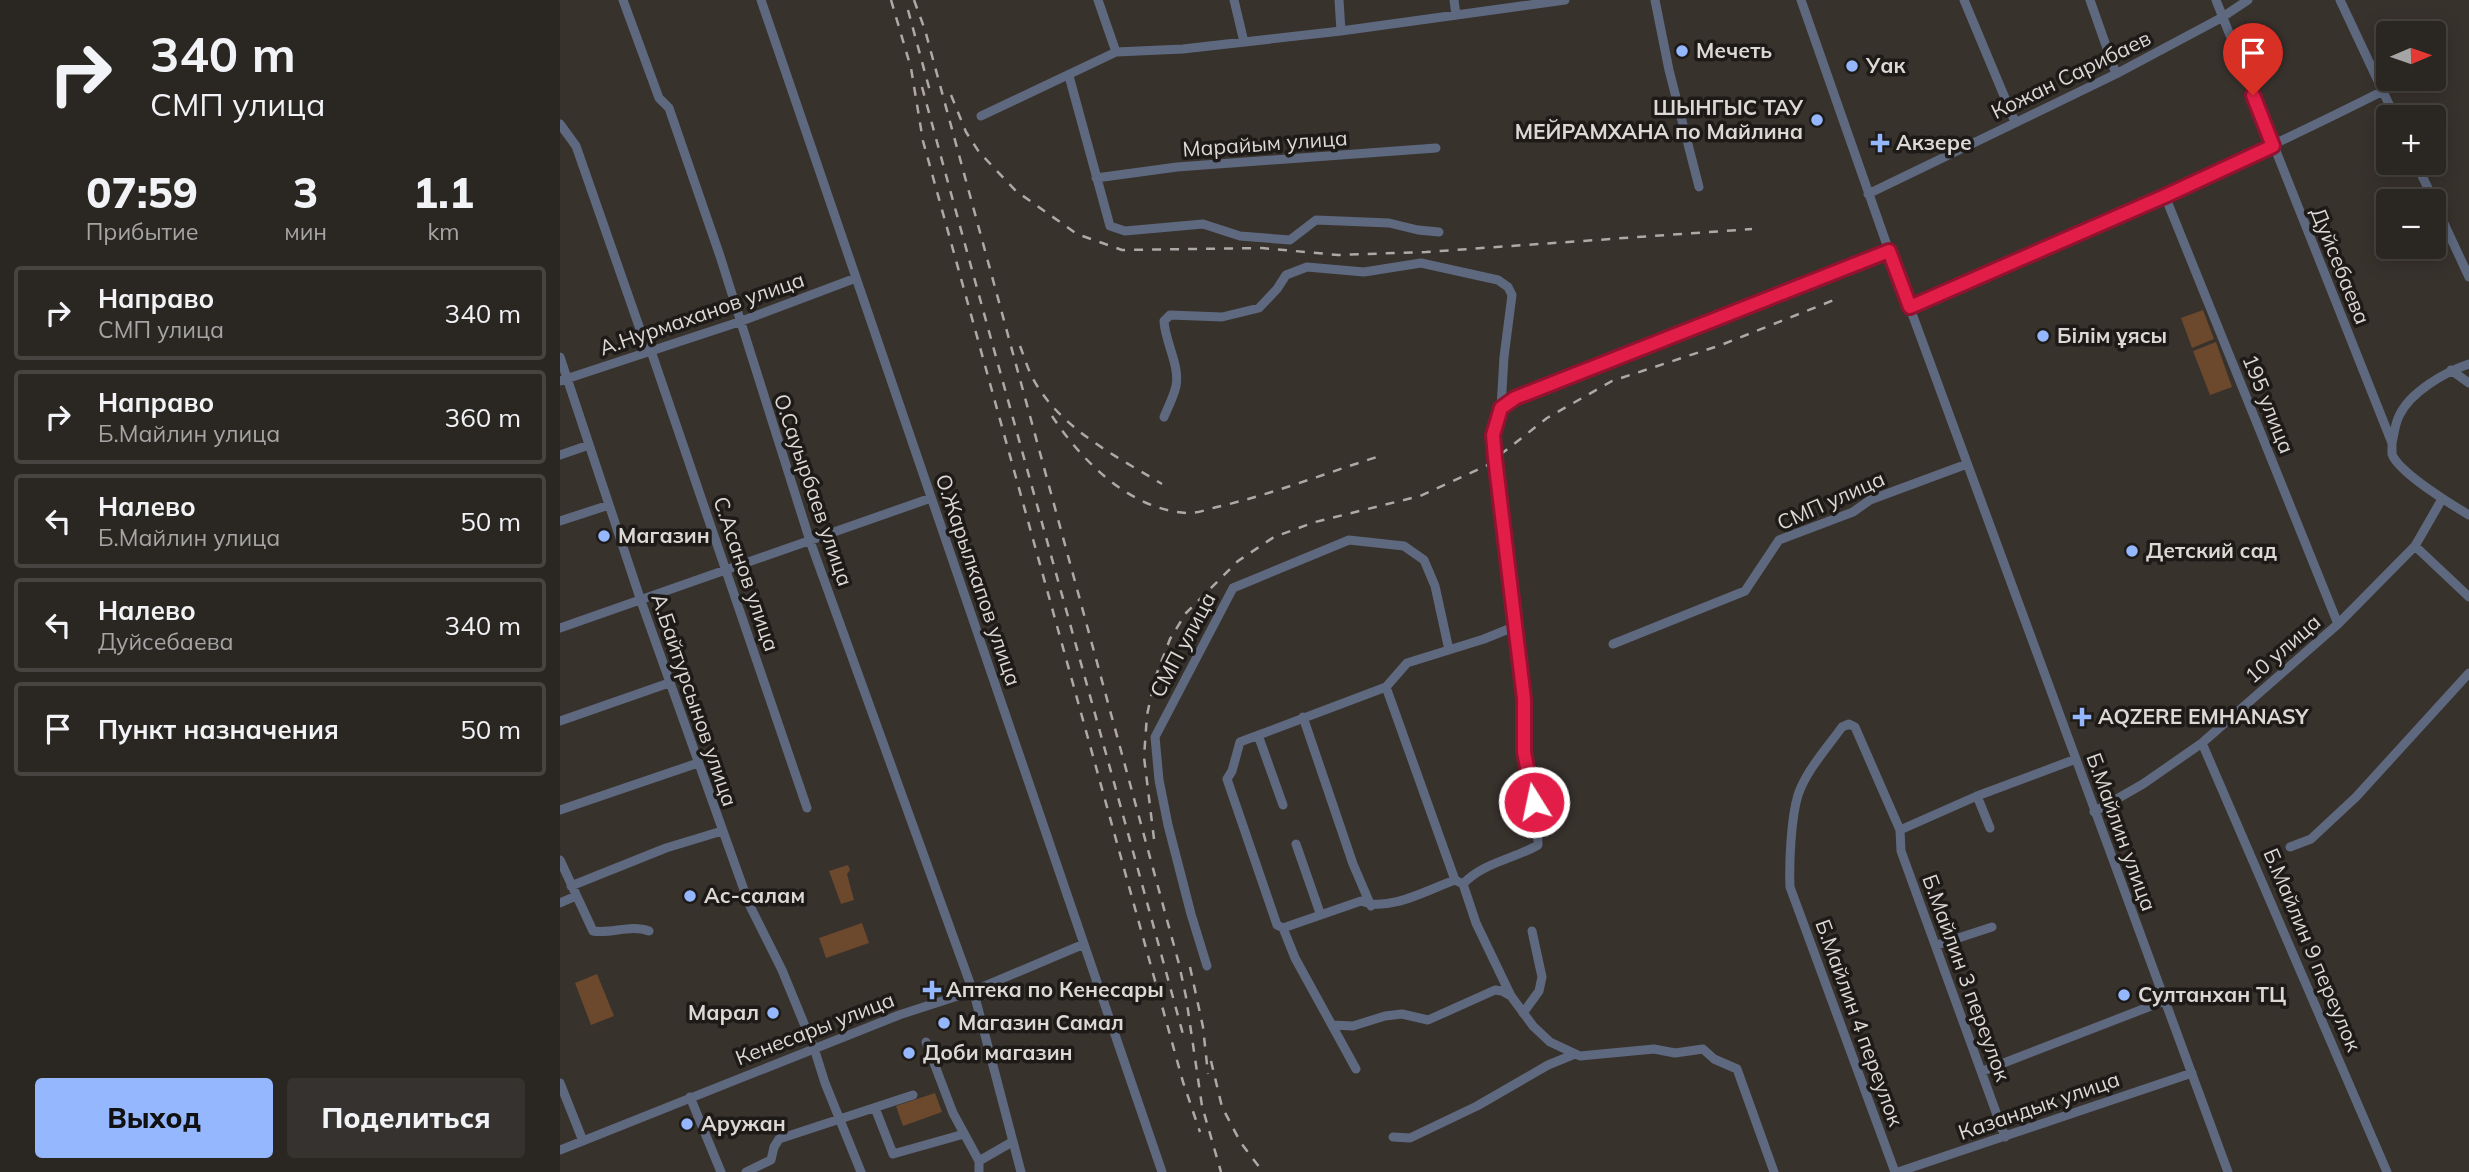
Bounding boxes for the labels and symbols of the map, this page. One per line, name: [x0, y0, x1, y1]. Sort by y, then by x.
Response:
north arrow: [2376, 21, 2446, 91]
pin: [2223, 23, 2283, 95]
street label: Кожан Сарибаев: [1987, 24, 2155, 124]
place label: Мечеть: [1696, 37, 1772, 63]
marker: Мечеть: [1674, 43, 1690, 59]
place label: Уак: [1865, 52, 1907, 78]
marker: Уак: [1844, 58, 1860, 74]
place label: ШЫНГЫС ТАУ МЕЙРАМХАНА по Майлина: [1515, 94, 1804, 144]
marker: ШЫНГЫС ТАУ МЕЙРАМХАНА по Майлина: [1809, 112, 1825, 128]
street label: Марайым улица: [1182, 124, 1348, 162]
place label: Акзере: [1896, 129, 1972, 155]
marker: Акзере: [1870, 133, 1890, 153]
street label: Дуйсебаева: [2306, 203, 2376, 328]
street label: А.Нурмаханов улица: [596, 266, 808, 360]
place label: Білім ұясы: [2057, 322, 2167, 348]
marker: Білім ұясы: [2035, 328, 2051, 344]
street label: 195 улица: [2237, 350, 2301, 457]
street label: О.Сауырбаев улица: [769, 390, 859, 589]
street label: СМП улица: [1773, 465, 1888, 535]
street label: О.Жарылкапов улица: [931, 470, 1027, 689]
street label: С.Асанов улица: [708, 493, 786, 654]
place label: Магазин: [618, 522, 710, 548]
marker: Магазин: [596, 528, 612, 544]
place label: Детский сад: [2146, 537, 2277, 563]
marker: Детский сад: [2124, 543, 2140, 559]
street label: СМП улица: [1144, 588, 1221, 701]
street label: А.Байтурсынов улица: [646, 590, 744, 809]
street label: 10 улица: [2239, 608, 2326, 688]
place label: AQZERE EMHANASY: [2098, 703, 2309, 729]
marker: AQZERE EMHANASY: [2072, 707, 2092, 727]
street label: Б.Майлин улица: [2081, 749, 2163, 914]
position arrow: [1497, 765, 1571, 839]
street label: Б.Майлин 9 переулок: [2258, 844, 2368, 1056]
street label: Б.Майлин 3 переулок: [1917, 871, 2017, 1085]
place label: Ас-салам: [704, 882, 805, 908]
marker: Ас-салам: [682, 888, 698, 904]
street label: Б.Майлин 4 переулок: [1810, 916, 1910, 1130]
place label: Аптека по Кенесары: [946, 976, 1164, 1002]
place label: Султанхан ТЦ: [2138, 981, 2286, 1007]
marker: Аптека по Кенесары: [924, 982, 940, 998]
street label: Кенесары улица: [732, 986, 898, 1070]
marker: Султанхан ТЦ: [2116, 987, 2132, 1003]
place label: Марал: [688, 999, 759, 1025]
marker: Марал: [765, 1005, 781, 1021]
place label: Магазин Самал: [958, 1009, 1124, 1035]
marker: Магазин Самал: [936, 1015, 952, 1031]
place label: Доби магазин: [923, 1039, 1073, 1065]
marker: Доби магазин: [901, 1045, 917, 1061]
street label: Казандык улица: [1955, 1065, 2123, 1145]
place label: Аружан: [701, 1110, 786, 1136]
marker: Аружан: [679, 1116, 695, 1132]

